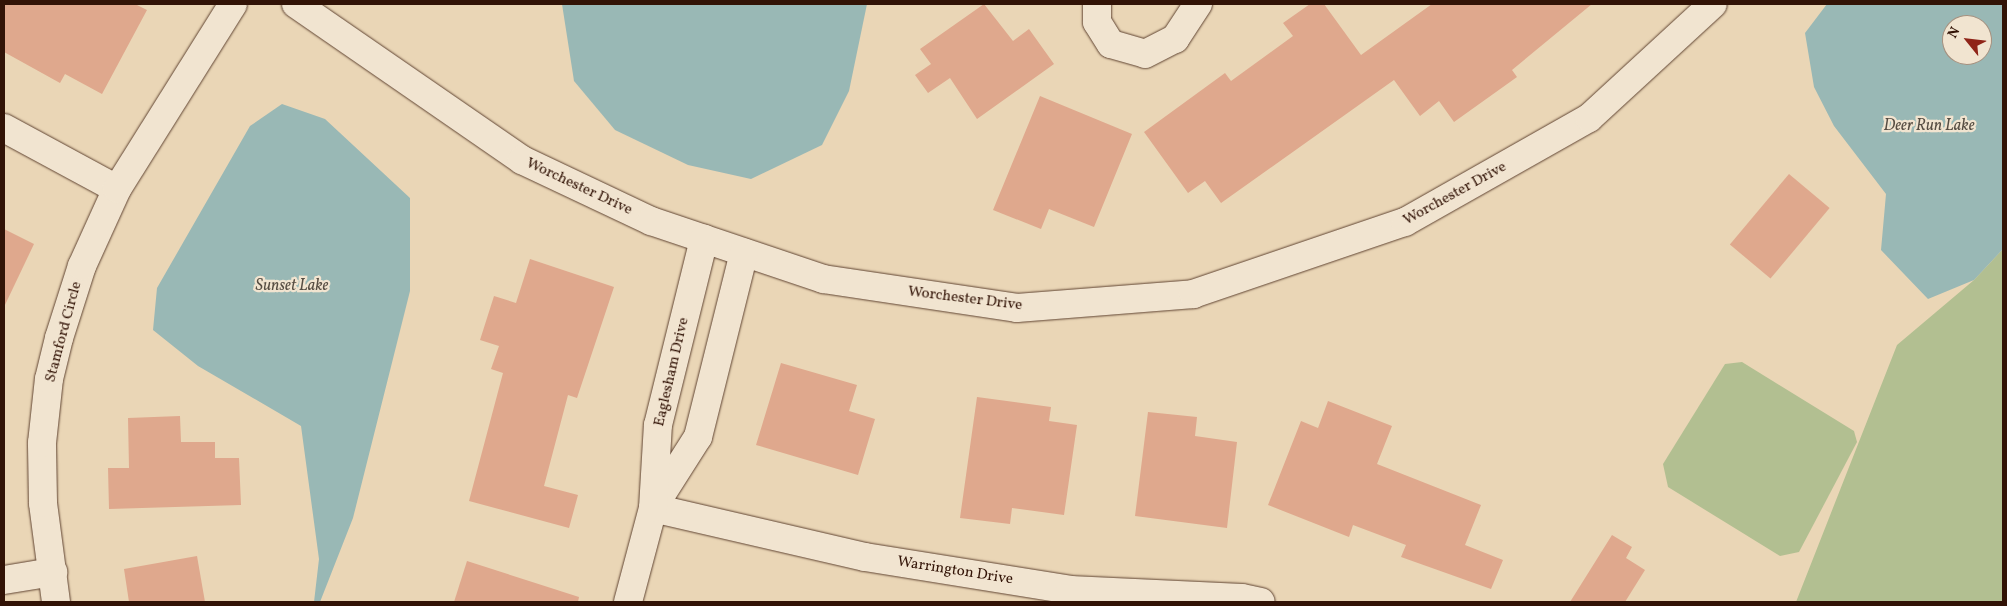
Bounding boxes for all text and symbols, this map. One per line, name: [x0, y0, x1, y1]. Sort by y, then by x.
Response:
north arrow: [1942, 15, 1992, 65]
text: N: [1944, 24, 1965, 42]
water label: Deer Run Lake: [1883, 116, 1975, 136]
street label: Worchester Drive: [523, 155, 635, 219]
street label: Worchester Drive: [1400, 158, 1510, 230]
water label: Sunset Lake: [256, 276, 328, 296]
street label: Stamford Circle: [42, 280, 86, 384]
street label: Worchester Drive: [907, 283, 1023, 315]
street label: Eaglesham Drive: [651, 316, 693, 428]
street label: Warrington Drive: [896, 553, 1014, 589]

